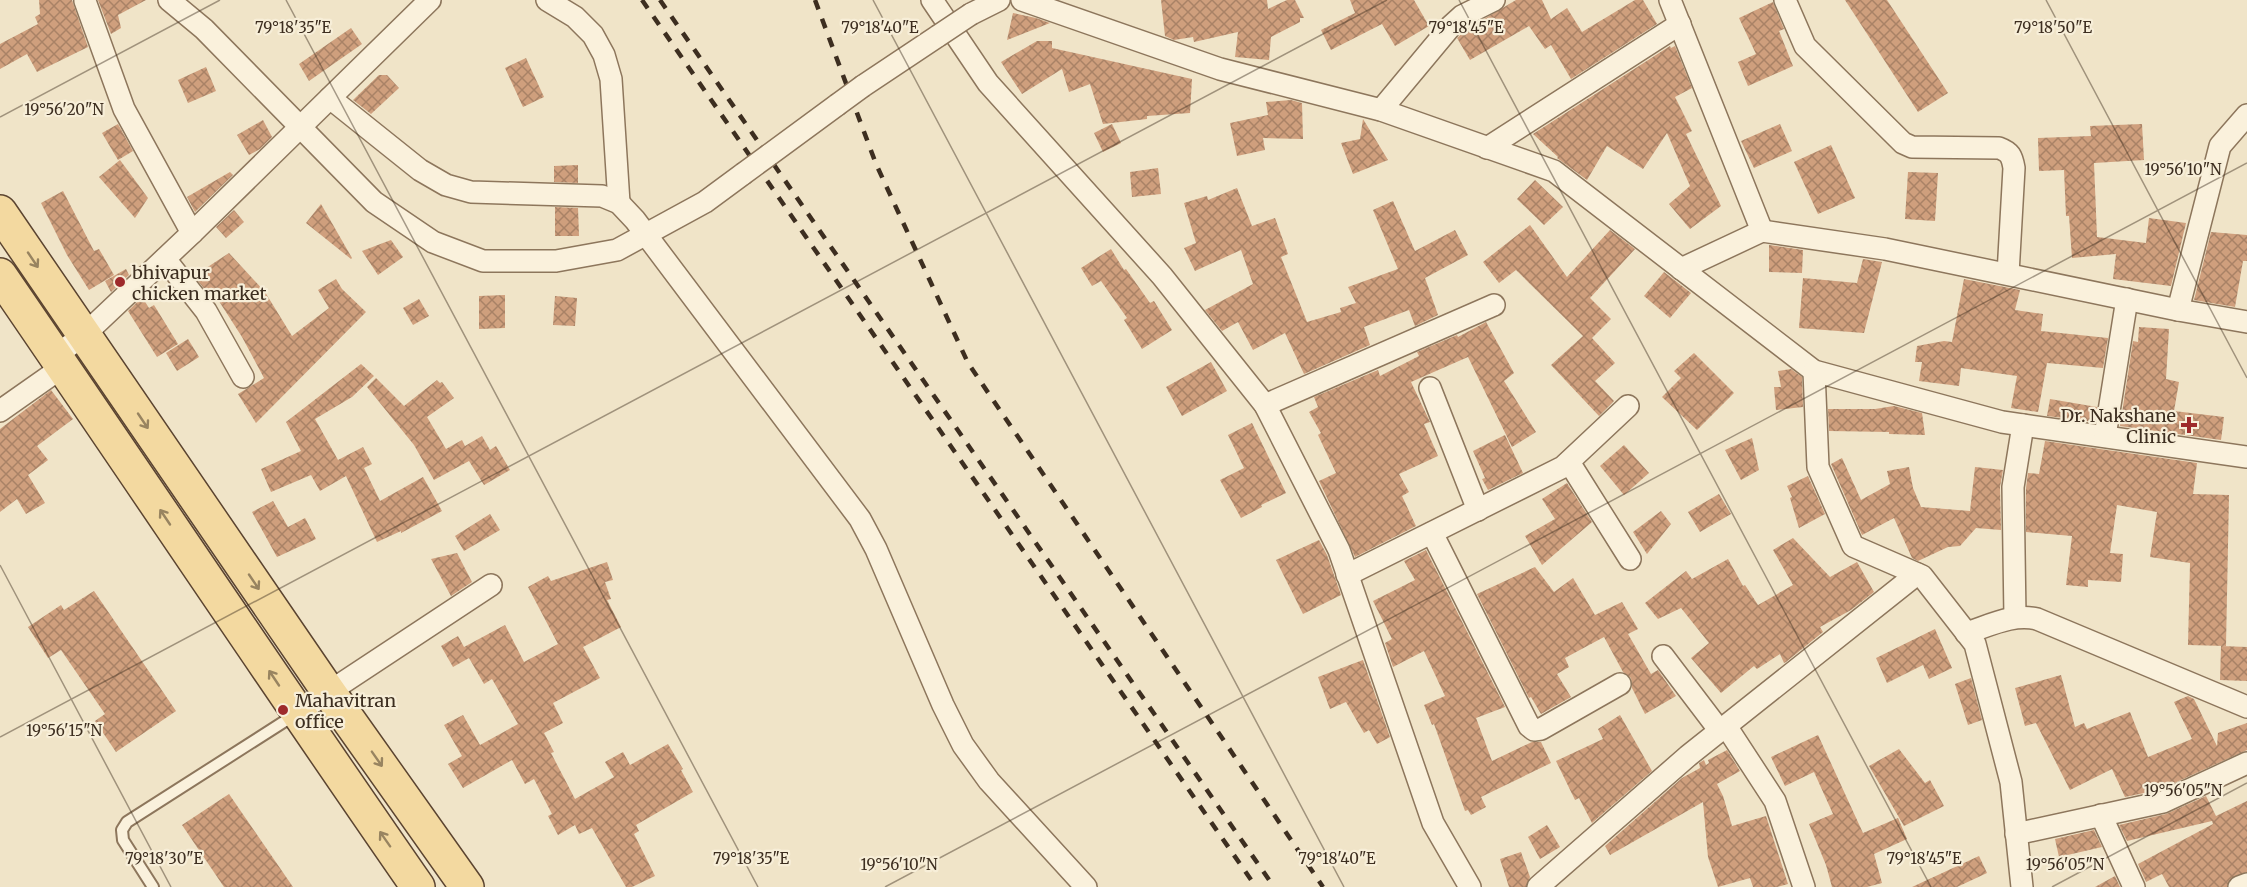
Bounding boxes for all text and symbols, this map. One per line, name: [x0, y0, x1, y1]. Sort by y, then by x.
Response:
text: 79°18'35"E: [255, 18, 332, 37]
text: 79°18'40"E: [841, 18, 919, 37]
text: 79°18'45"E: [1429, 18, 1504, 37]
text: 79°18'50"E: [2014, 18, 2092, 37]
text: 19°56'20"N: [24, 100, 104, 119]
text: 19°56'10"N: [2144, 160, 2222, 179]
one-way arrow: [27, 252, 39, 268]
place label: bhivapur chicken market: [131, 261, 267, 305]
marker: bhivapur chicken market: [113, 275, 127, 289]
place label: Dr. Nakshane Clinic: [2060, 404, 2176, 448]
one-way arrow: [138, 412, 150, 429]
marker: Dr. Nakshane Clinic: [2180, 416, 2198, 434]
one-way arrow: [159, 509, 171, 525]
one-way arrow: [248, 573, 260, 590]
one-way arrow: [268, 671, 280, 687]
place label: Mahavitran office: [295, 689, 396, 733]
marker: Mahavitran office: [276, 703, 290, 717]
text: 19°56'15"N: [26, 721, 102, 740]
one-way arrow: [371, 751, 383, 767]
text: 19°56'05"N: [2144, 781, 2223, 800]
one-way arrow: [379, 831, 391, 848]
text: 79°18'30"E: [125, 849, 204, 868]
text: 79°18'35"E: [713, 849, 790, 868]
text: 79°18'40"E: [1298, 849, 1376, 868]
text: 79°18'45"E: [1887, 849, 1962, 868]
text: 19°56'10"N: [860, 855, 938, 874]
text: 19°56'05"N: [2026, 855, 2105, 874]

